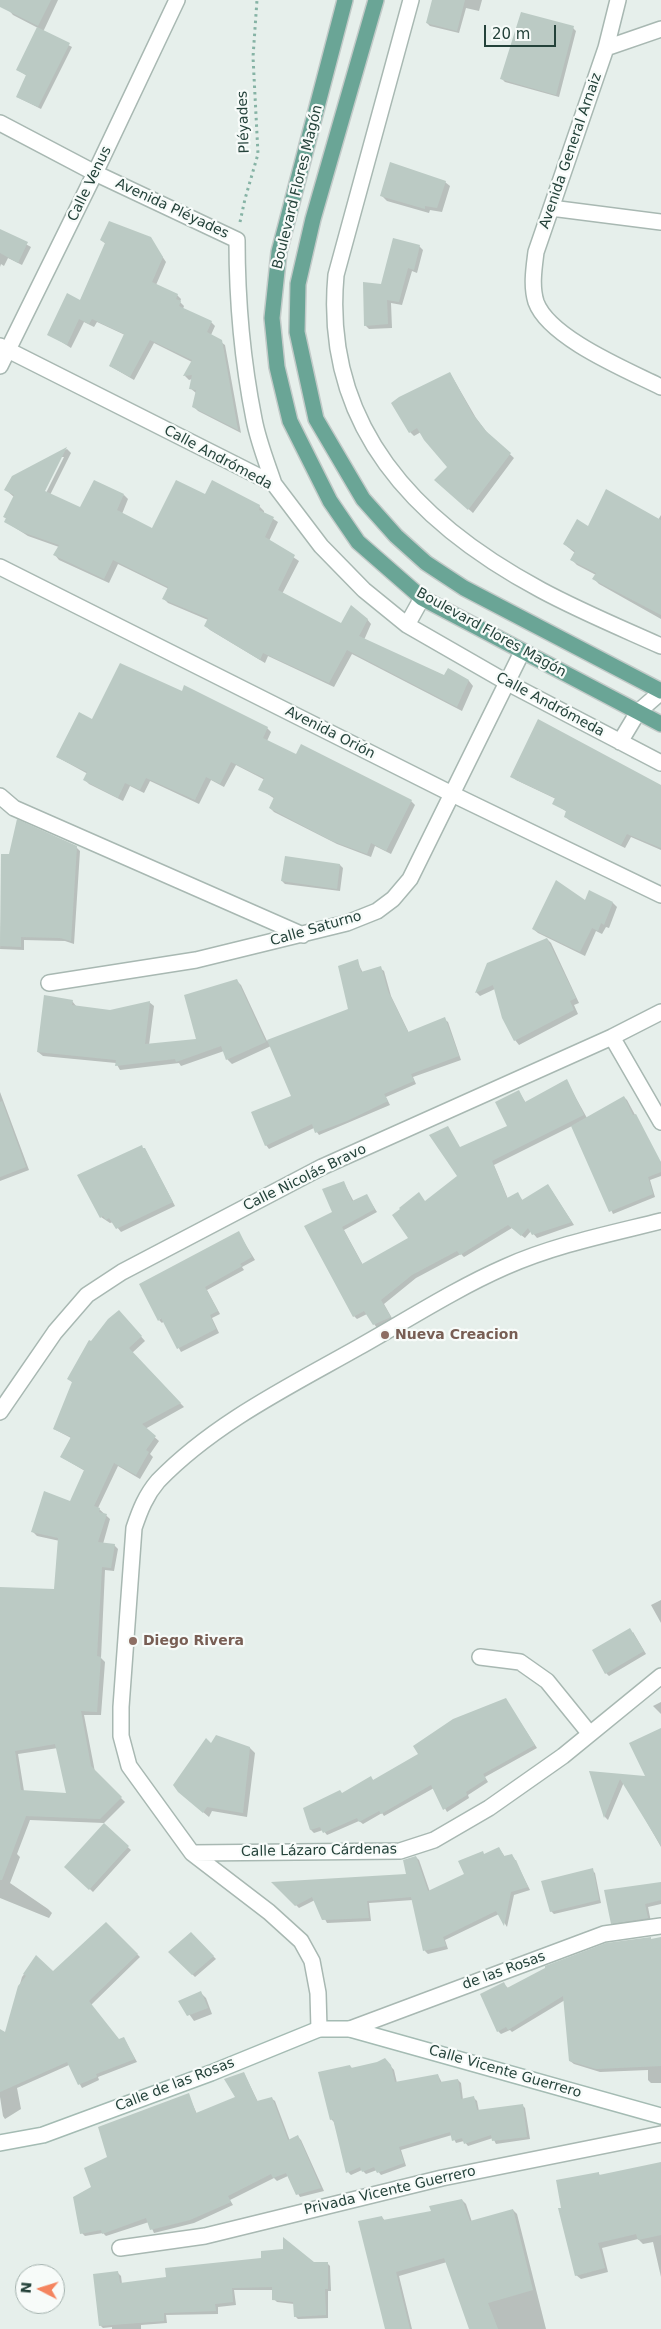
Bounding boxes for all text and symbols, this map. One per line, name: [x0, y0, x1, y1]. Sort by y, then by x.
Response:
scale bar: [486, 15, 558, 47]
text: 20 m: [492, 25, 530, 43]
street label: Avenida General Arnaiz: [536, 71, 606, 231]
street label: Pléyades: [235, 90, 253, 154]
street label: Boulevard Flores Magón: [269, 103, 327, 271]
street label: Calle Venus: [65, 144, 115, 224]
street label: Avenida Pléyades: [113, 175, 231, 243]
street label: Calle Andrómeda: [161, 422, 275, 494]
street label: Boulevard Flores Magón: [413, 585, 569, 681]
street label: Calle Andrómeda: [493, 669, 607, 741]
street label: Avenida Orión: [282, 703, 378, 763]
street label: Calle Saturno: [269, 908, 363, 950]
street label: Calle Nicolás Bravo: [241, 1141, 369, 1215]
place label: Nueva Creacion: [395, 1327, 518, 1343]
marker: Nueva Creacion: [379, 1329, 391, 1341]
place label: Diego Rivera: [143, 1633, 244, 1649]
marker: Diego Rivera: [127, 1635, 139, 1647]
street label: Calle Lázaro Cárdenas: [241, 1841, 397, 1861]
street label: de las Rosas: [460, 1948, 548, 1994]
street label: Calle Vicente Guerrero: [427, 2042, 583, 2102]
street label: Calle de las Rosas: [113, 2055, 237, 2115]
street label: Privada Vicente Guerrero: [303, 2163, 477, 2219]
north arrow: [15, 2264, 65, 2314]
text: N: [18, 2281, 35, 2294]

